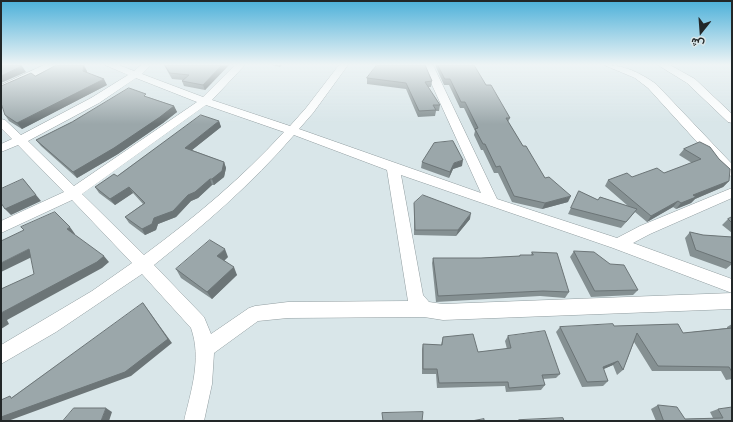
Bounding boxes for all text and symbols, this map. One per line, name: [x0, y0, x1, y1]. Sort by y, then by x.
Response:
north arrow: [681, 12, 721, 52]
text: ش: [689, 36, 706, 51]

